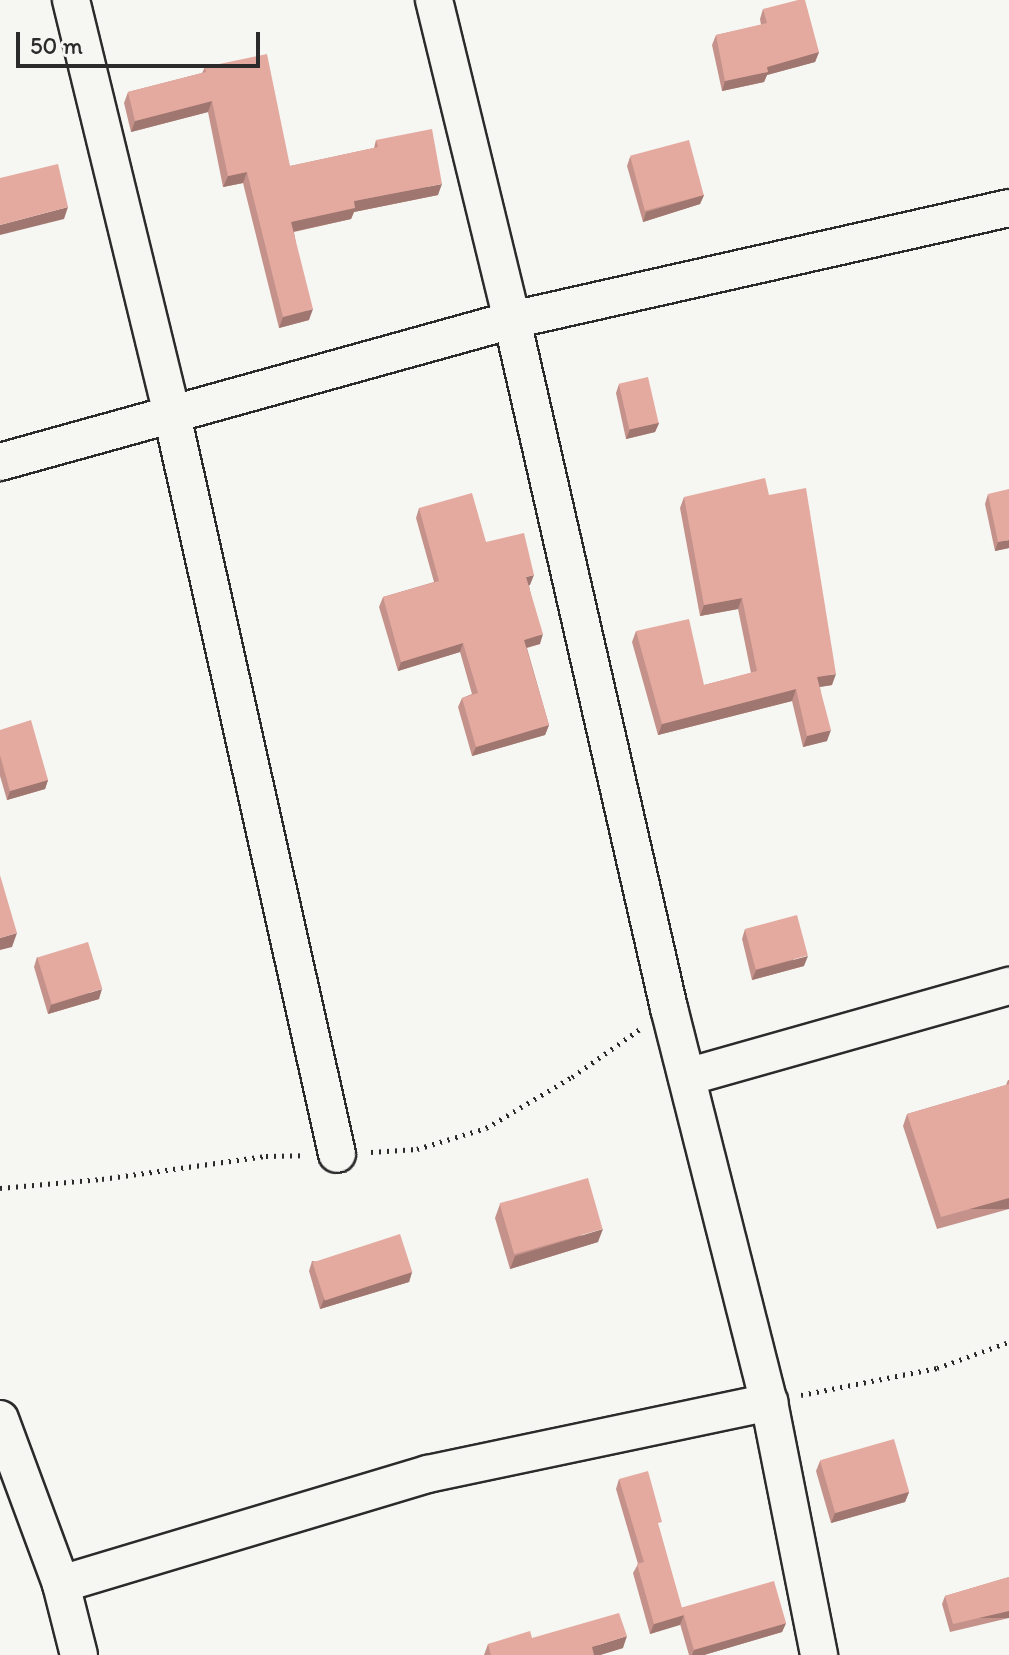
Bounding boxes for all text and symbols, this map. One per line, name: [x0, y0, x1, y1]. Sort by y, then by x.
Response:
scale bar: [20, 16, 264, 66]
text: 50 m: [30, 31, 83, 60]

